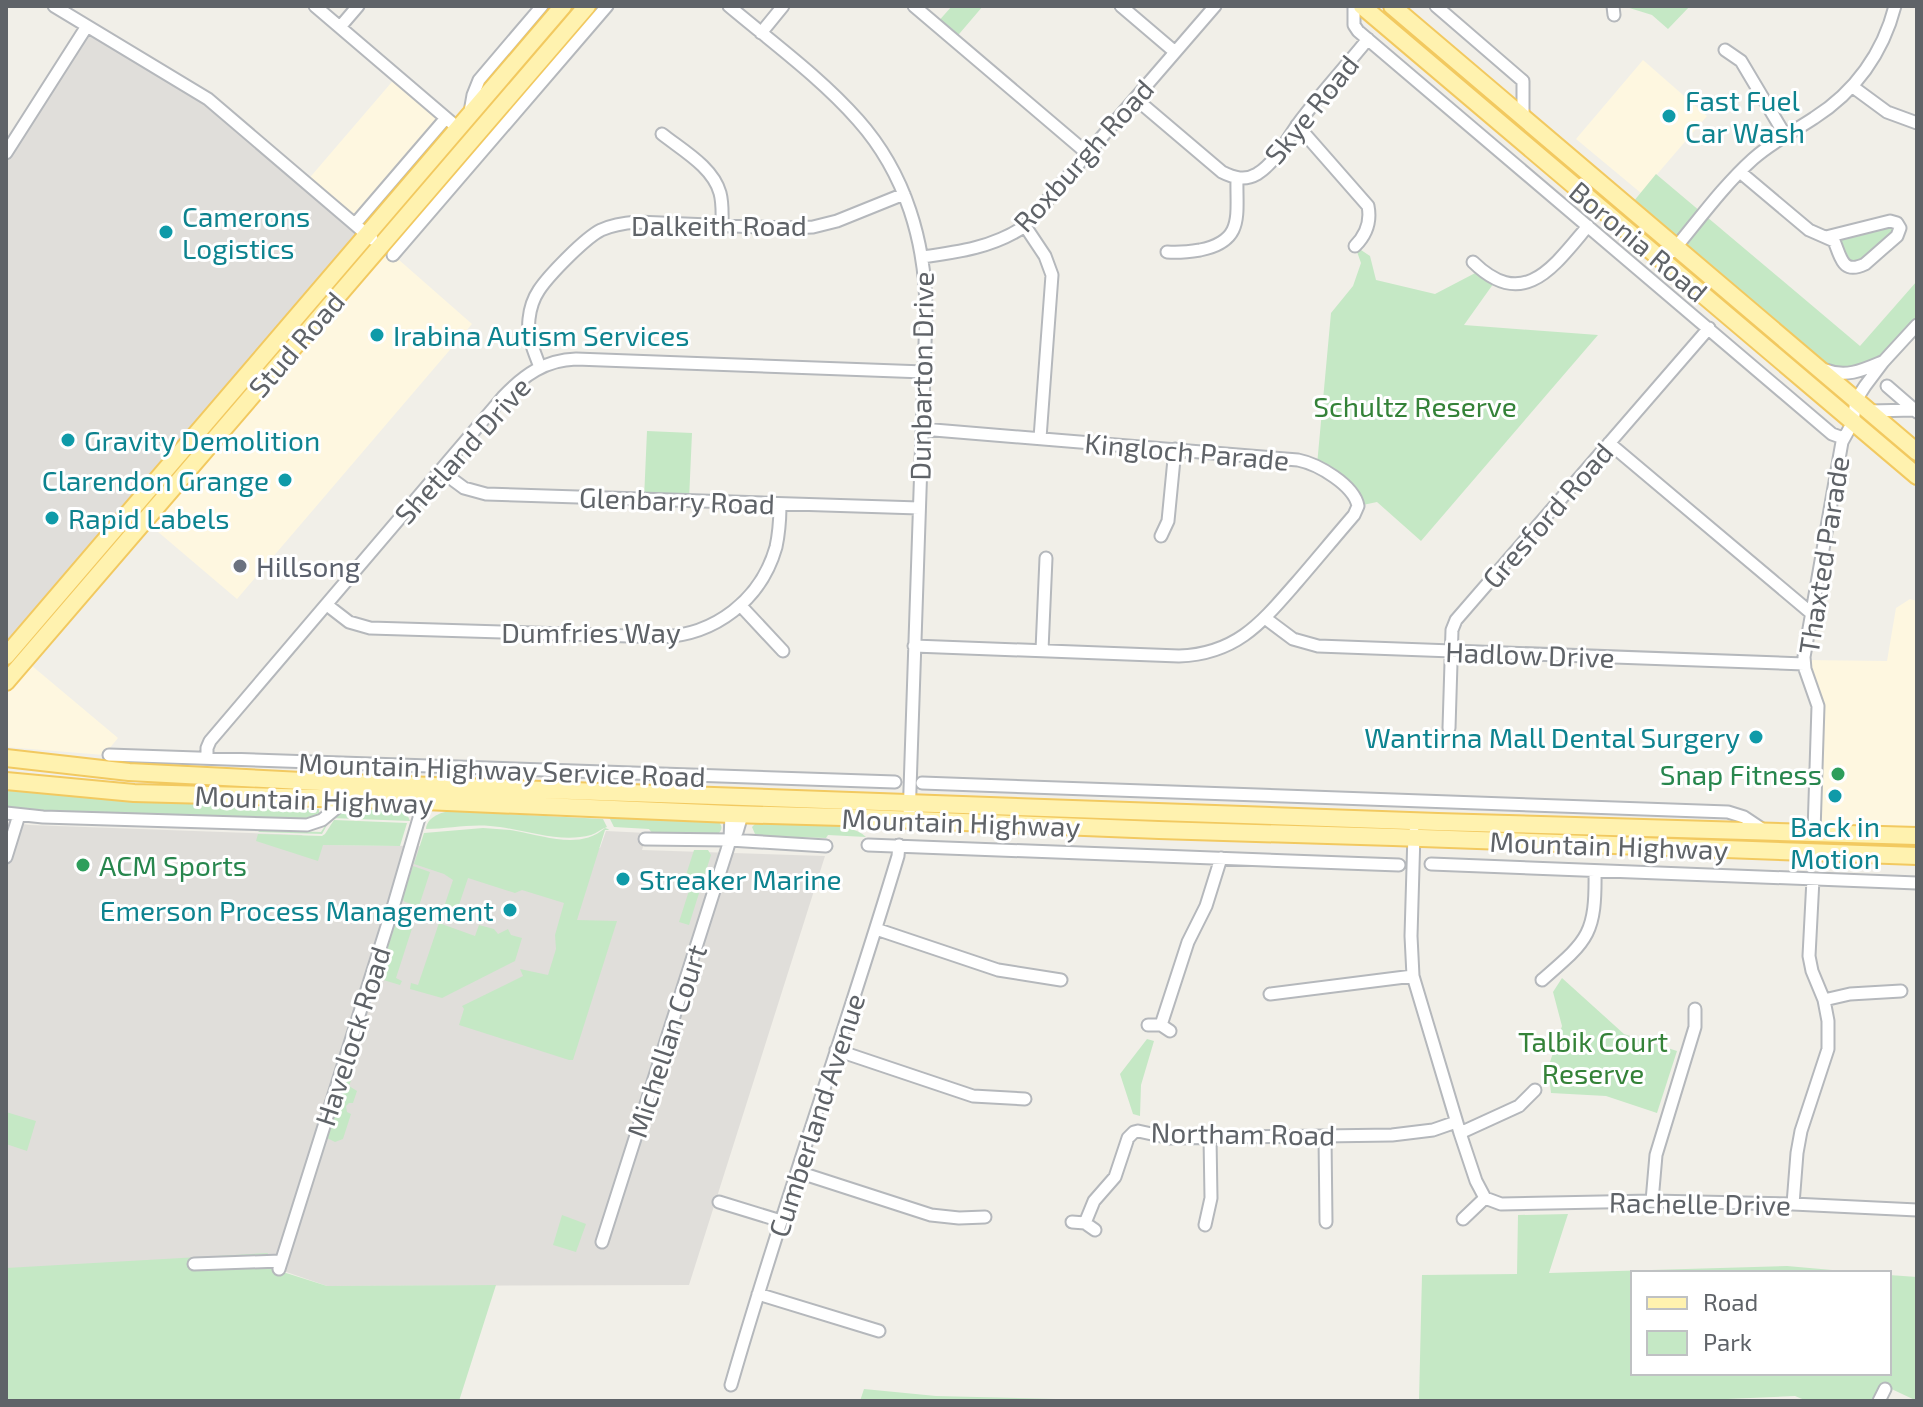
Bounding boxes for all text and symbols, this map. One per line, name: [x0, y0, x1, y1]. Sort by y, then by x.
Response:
street label: Skye Road: [1257, 48, 1365, 170]
street label: Roxburgh Road: [1006, 72, 1160, 238]
place label: Fast Fuel Car Wash: [1685, 83, 1805, 149]
marker: Fast Fuel Car Wash: [1660, 107, 1678, 125]
street label: Boronia Road: [1563, 174, 1715, 308]
place label: Camerons Logistics: [182, 199, 310, 265]
street label: Dalkeith Road: [631, 208, 807, 242]
marker: Camerons Logistics: [157, 223, 175, 241]
street label: Dunbarton Drive: [902, 271, 940, 481]
street label: Stud Road: [241, 284, 351, 404]
place label: Irabina Autism Services: [393, 318, 690, 352]
marker: Irabina Autism Services: [368, 326, 386, 344]
street label: Shetland Drive: [387, 369, 537, 531]
park label: Schultz Reserve: [1313, 389, 1517, 423]
place label: Gravity Demolition: [84, 423, 320, 457]
street label: Kingloch Parade: [1083, 425, 1291, 477]
marker: Gravity Demolition: [59, 431, 77, 449]
street label: Gresford Road: [1475, 435, 1619, 595]
street label: Thaxted Parade: [1791, 453, 1855, 657]
place label: Clarendon Grange: [42, 463, 269, 497]
marker: Clarendon Grange: [276, 471, 294, 489]
street label: Glenbarry Road: [579, 480, 775, 520]
place label: Rapid Labels: [68, 501, 229, 535]
marker: Rapid Labels: [43, 509, 61, 527]
place label: Hillsong: [256, 549, 361, 583]
marker: Hillsong: [231, 557, 249, 575]
street label: Dumfries Way: [501, 615, 681, 649]
street label: Hadlow Drive: [1445, 634, 1615, 674]
place label: Wantirna Mall Dental Surgery: [1364, 720, 1740, 754]
marker: Wantirna Mall Dental Surgery: [1747, 728, 1765, 746]
street label: Mountain Highway Service Road: [298, 745, 706, 793]
place label: Snap Fitness: [1660, 757, 1822, 791]
marker: Snap Fitness: [1829, 765, 1847, 783]
street label: Mountain Highway: [194, 778, 434, 820]
marker: Back in Motion: [1826, 787, 1844, 805]
street label: Mountain Highway: [841, 801, 1081, 843]
place label: Back in Motion: [1790, 809, 1880, 875]
street label: Mountain Highway: [1489, 824, 1729, 866]
place label: ACM Sports: [99, 848, 247, 882]
marker: ACM Sports: [74, 856, 92, 874]
place label: Streaker Marine: [639, 862, 842, 896]
marker: Streaker Marine: [614, 870, 632, 888]
place label: Emerson Process Management: [100, 893, 494, 927]
marker: Emerson Process Management: [501, 901, 519, 919]
street label: Michellan Court: [619, 940, 713, 1142]
street label: Havelock Road: [307, 942, 397, 1130]
street label: Cumberland Avenue: [761, 989, 871, 1241]
park label: Talbik Court Reserve: [1518, 1024, 1668, 1090]
street label: Northam Road: [1150, 1114, 1336, 1152]
street label: Rachelle Drive: [1609, 1184, 1791, 1222]
legend: [1631, 1271, 1891, 1375]
text: Road: [1703, 1287, 1758, 1316]
text: Park: [1703, 1327, 1752, 1356]

